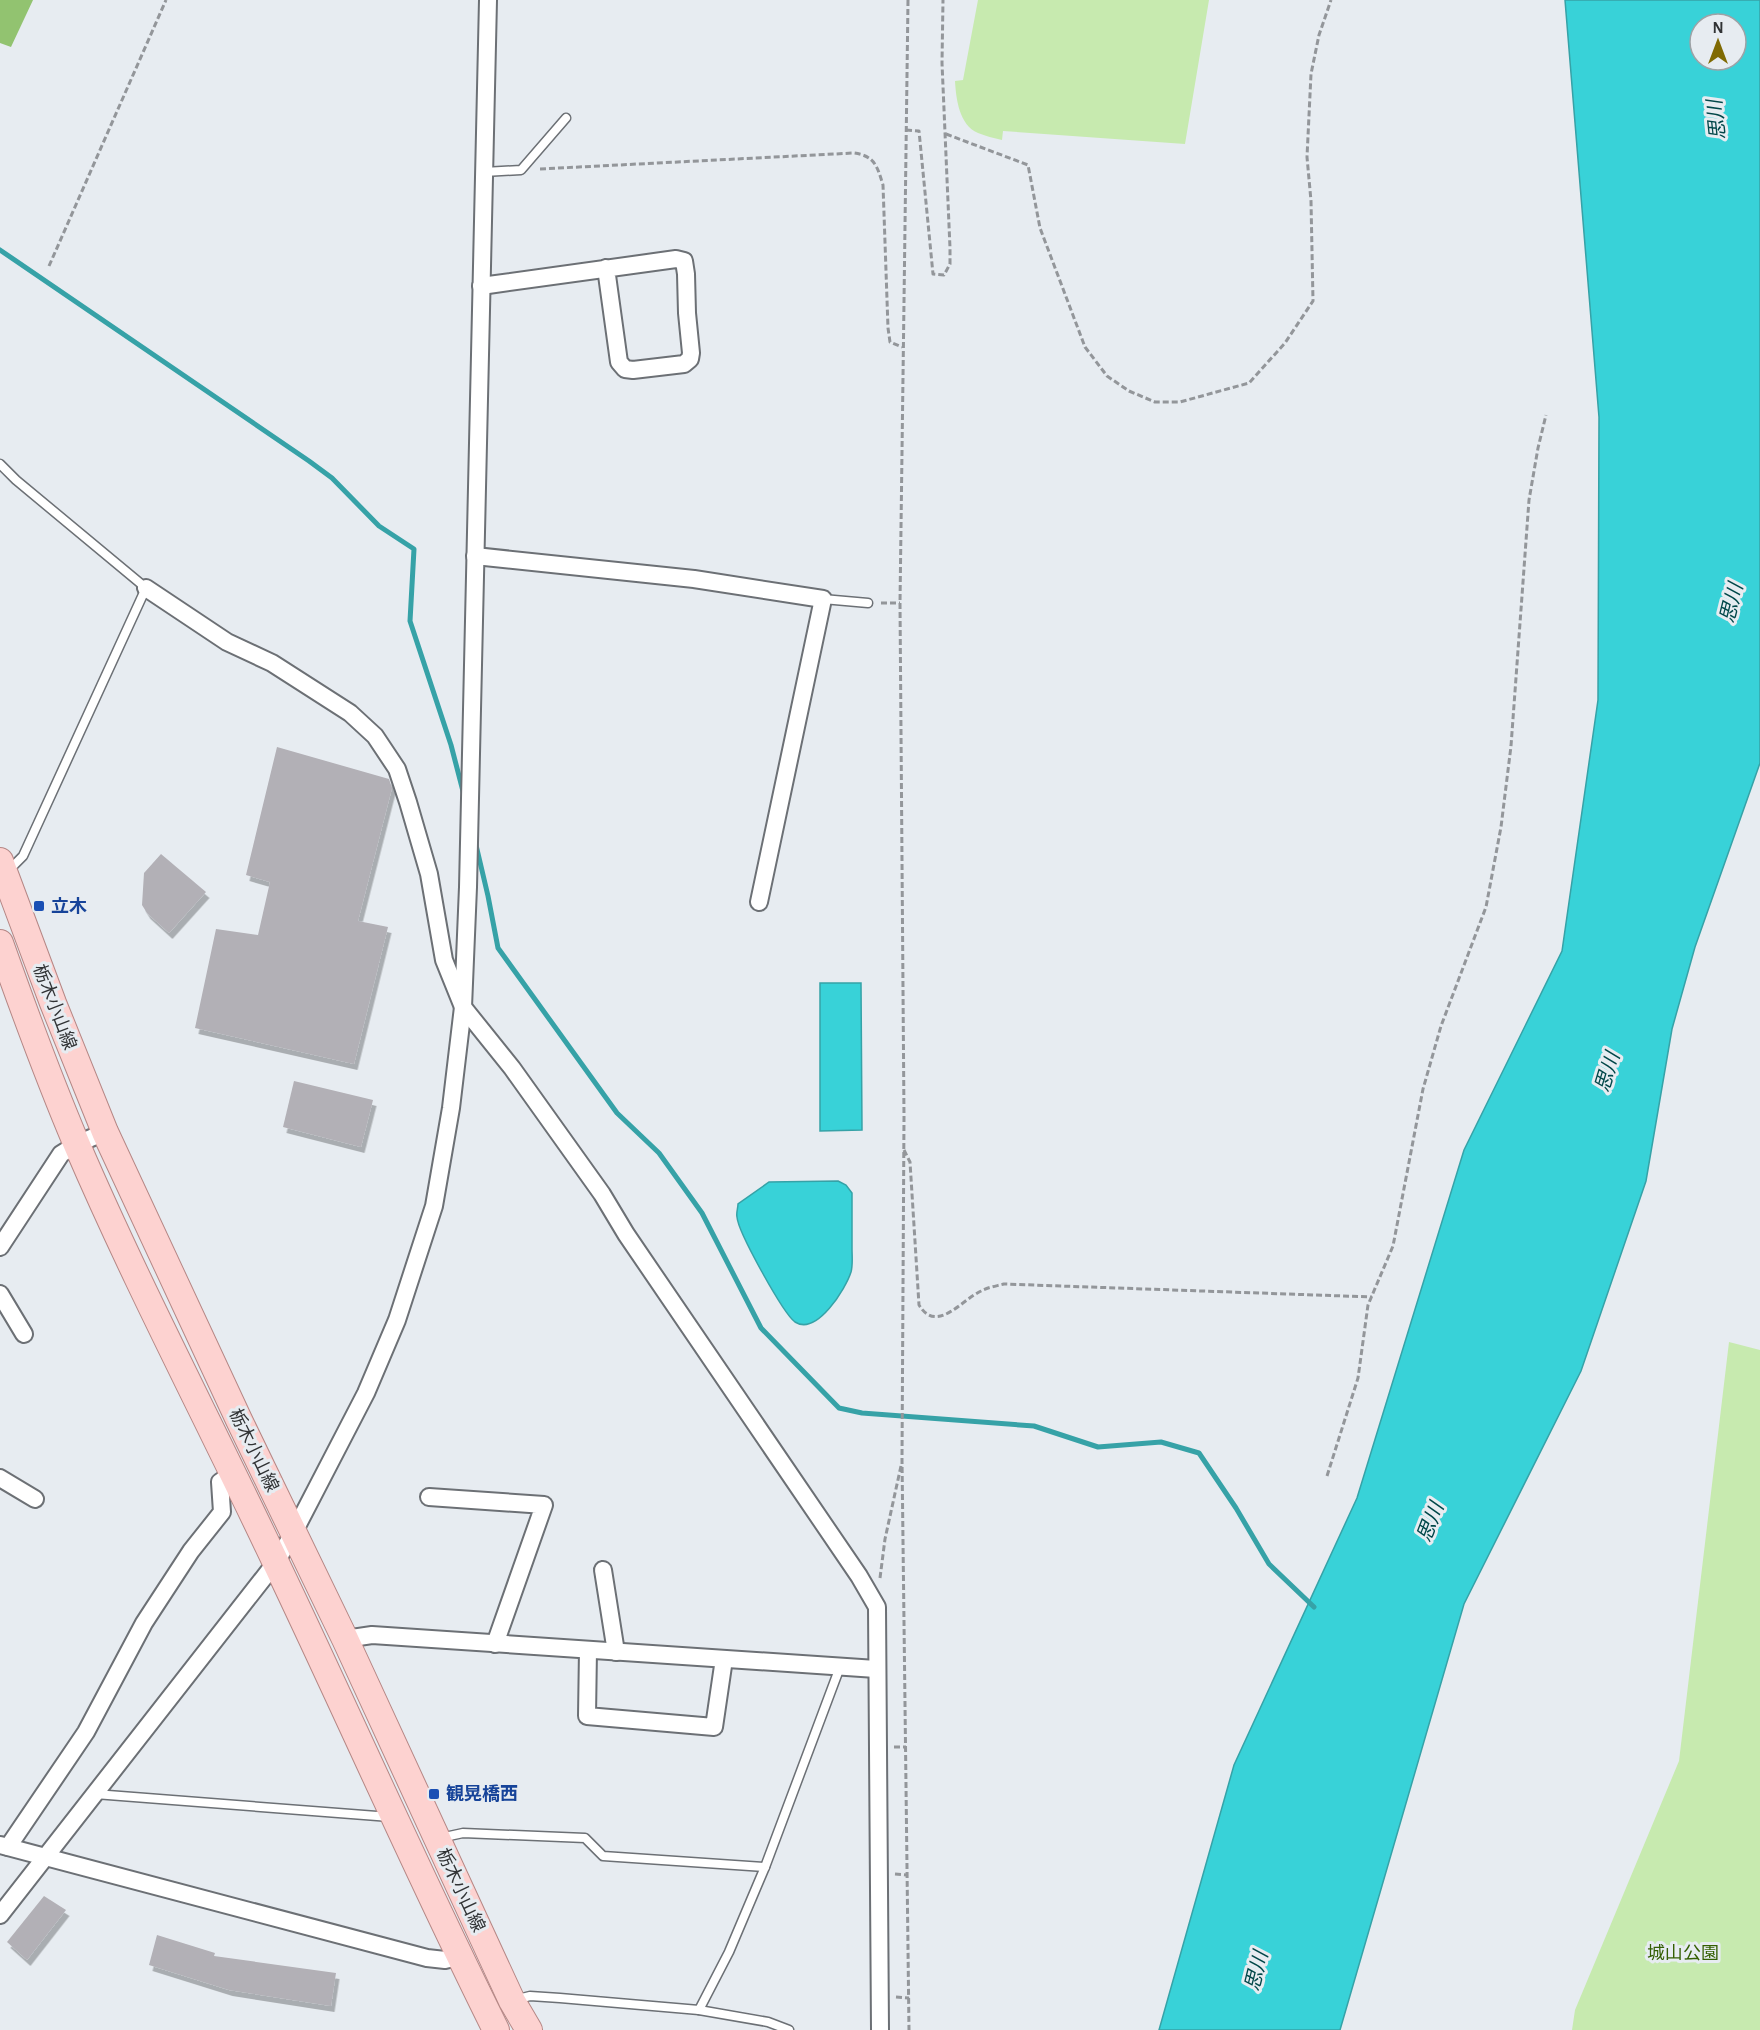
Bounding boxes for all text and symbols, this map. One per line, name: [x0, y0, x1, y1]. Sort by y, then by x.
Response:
north arrow: [1688, 12, 1748, 72]
text: N: [1712, 20, 1724, 36]
water label: 思川: [1705, 97, 1729, 141]
water label: 思川: [1717, 579, 1747, 625]
place label: 立木: [51, 897, 87, 916]
marker: 立木: [32, 899, 46, 913]
street label: 栃木小山線: [30, 961, 80, 1053]
water label: 思川: [1593, 1048, 1624, 1094]
street label: 栃木小山線: [225, 1405, 283, 1495]
water label: 思川: [1414, 1498, 1448, 1545]
place label: 観晃橋西: [446, 1784, 518, 1804]
marker: 観晃橋西: [427, 1787, 441, 1801]
street label: 栃木小山線: [433, 1845, 489, 1935]
park label: 城山公園: [1647, 1944, 1719, 1963]
water label: 思川: [1242, 1947, 1272, 1993]

